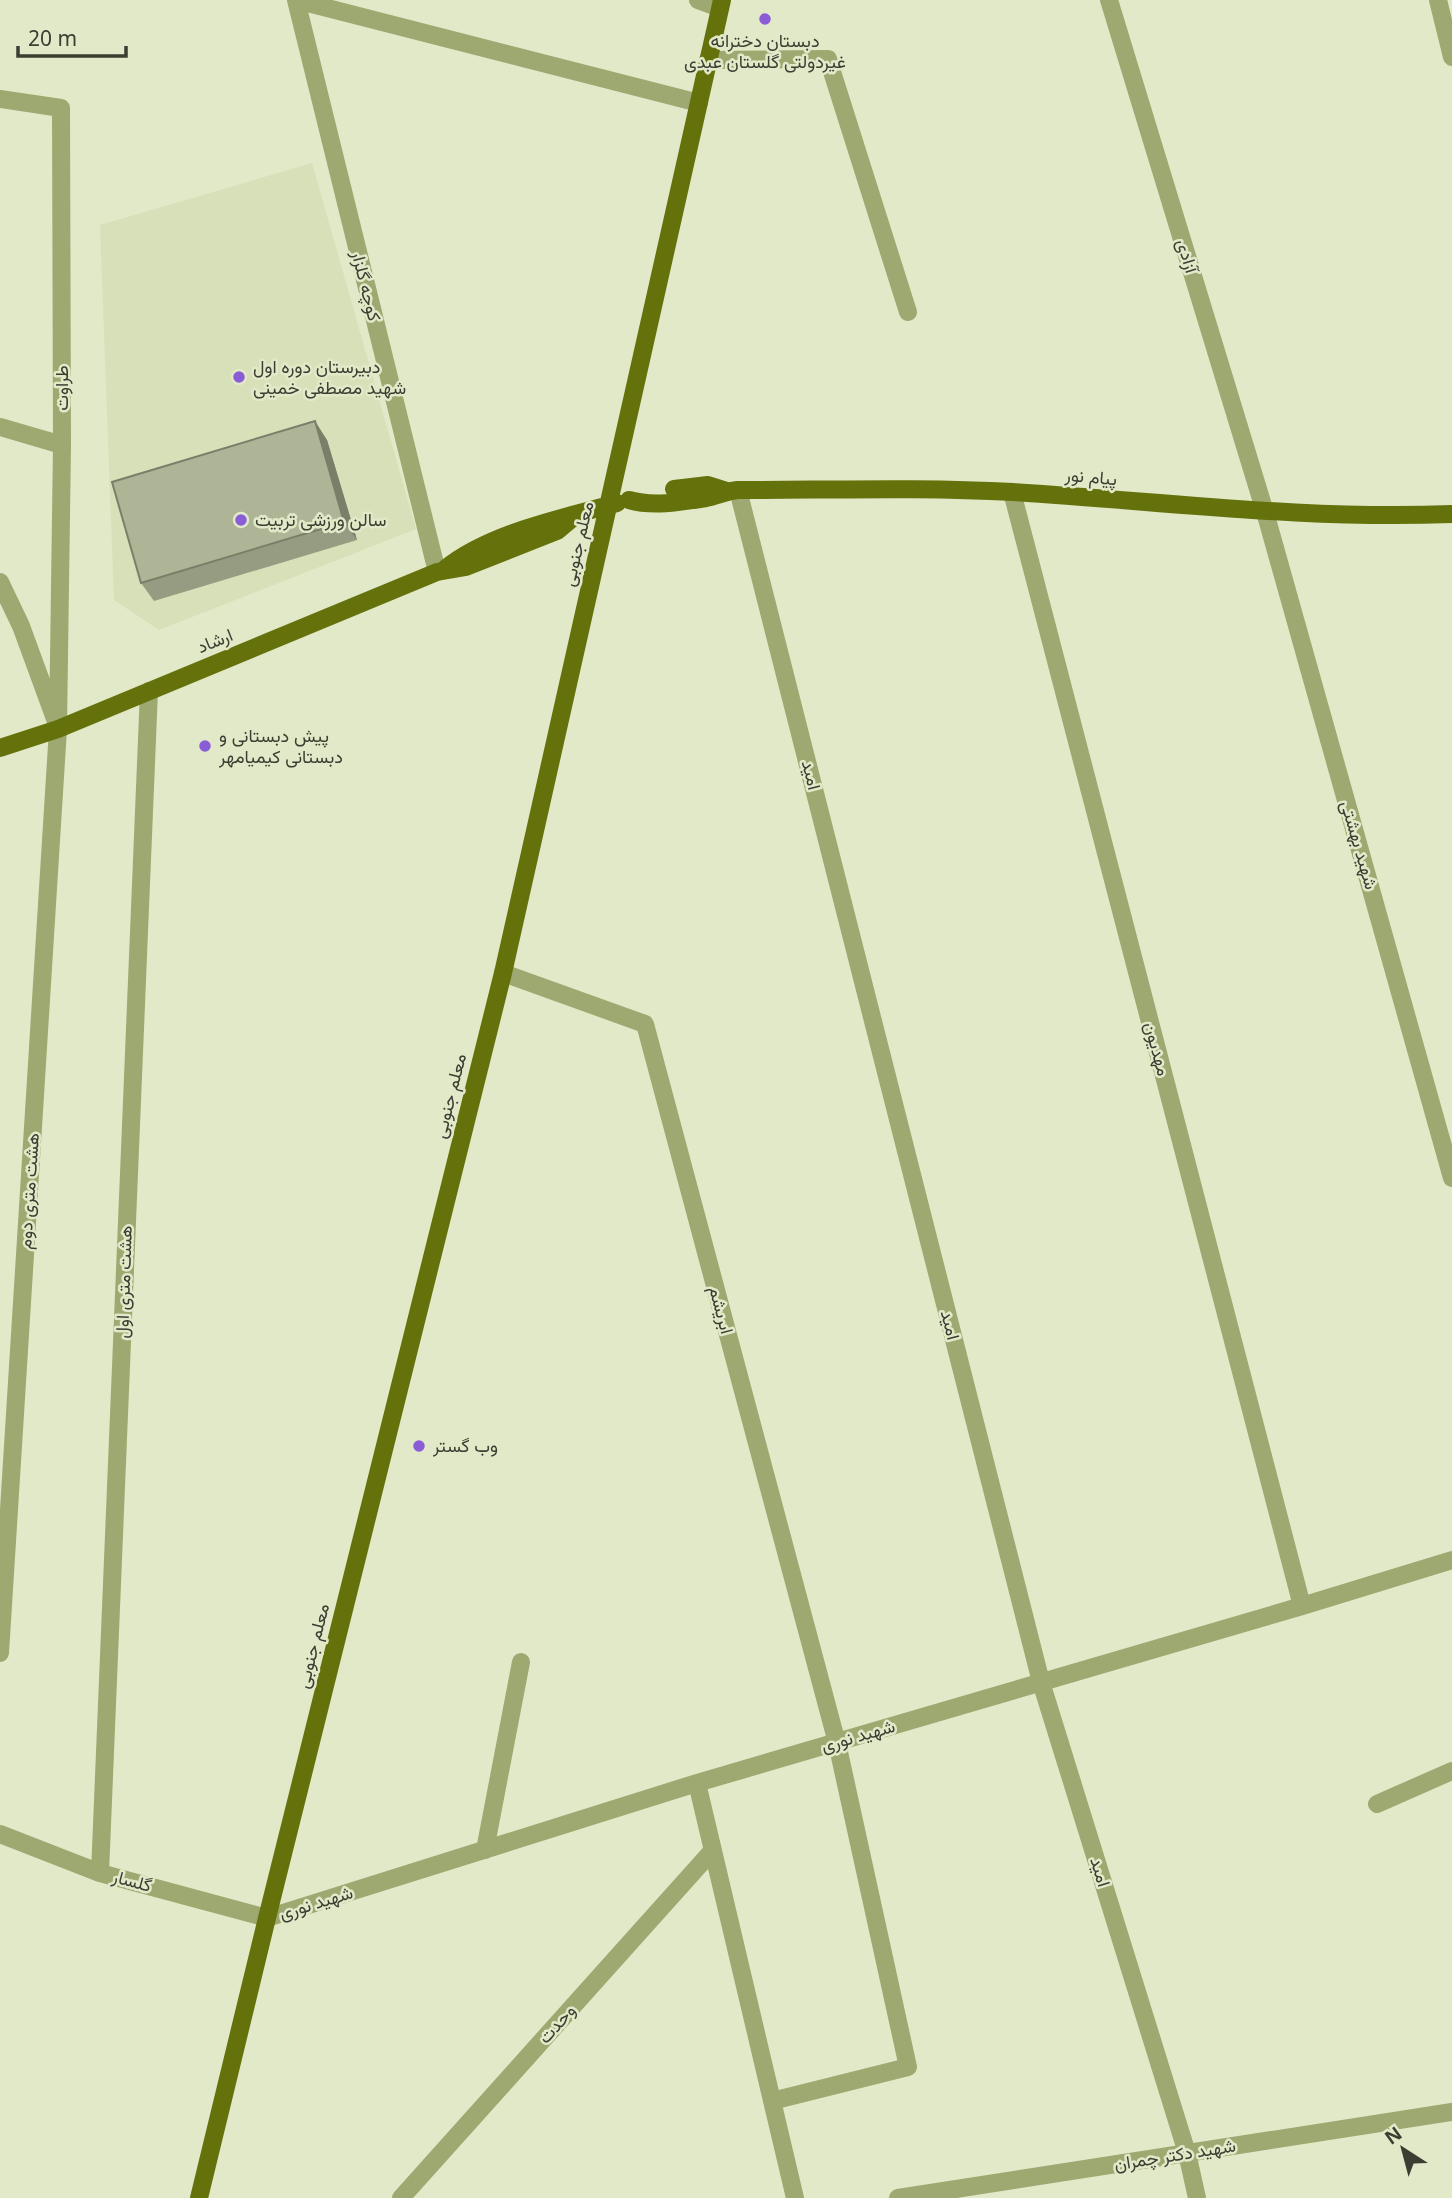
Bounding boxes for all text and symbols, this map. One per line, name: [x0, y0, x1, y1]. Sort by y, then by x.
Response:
marker: دبستان دخترانه غیردولتی گلستان عبدی: [757, 11, 773, 27]
scale bar: [18, 14, 126, 58]
text: 20 m: [28, 24, 77, 52]
place label: دبستان دخترانه غیردولتی گلستان عبدی: [684, 28, 846, 73]
street label: آزادی: [1171, 236, 1205, 278]
street label: کوچه گلزار: [345, 247, 387, 324]
place label: دبیرستان دوره اول شهید مصطفی خمینی: [253, 354, 406, 399]
street label: طراوت: [49, 365, 73, 411]
marker: دبیرستان دوره اول شهید مصطفی خمینی: [231, 369, 247, 385]
street label: پیام نور: [1063, 462, 1118, 491]
street label: معلم جنوبی: [556, 499, 599, 589]
place label: سالن ورزشی تربیت: [255, 507, 387, 531]
marker: سالن ورزشی تربیت: [233, 512, 249, 528]
street label: ارشاد: [193, 622, 236, 658]
place label: پیش دبستانی و دبستانی کیمیامهر: [218, 723, 343, 768]
marker: پیش دبستانی و دبستانی کیمیامهر: [197, 738, 213, 754]
street label: امید: [797, 757, 827, 792]
street label: شهید بهشتی: [1336, 797, 1384, 892]
street label: مهدیون: [1139, 1019, 1177, 1078]
street label: معلم جنوبی: [427, 1051, 472, 1141]
street label: هشت متری دوم: [12, 1132, 45, 1250]
street label: هشت متری اول: [109, 1225, 137, 1339]
street label: ابریشم: [703, 1283, 740, 1337]
street label: امید: [936, 1307, 966, 1342]
place label: وب گستر: [432, 1433, 498, 1457]
marker: وب گستر: [411, 1438, 427, 1454]
street label: معلم جنوبی: [290, 1601, 335, 1691]
street label: شهید نوری: [818, 1713, 898, 1757]
street label: امید: [1085, 1854, 1117, 1890]
street label: گلسار: [109, 1863, 155, 1897]
street label: شهید نوری: [276, 1879, 356, 1925]
street label: وحدت: [532, 1998, 580, 2048]
north arrow: [1368, 2114, 1438, 2184]
text: N: [1379, 2120, 1407, 2150]
street label: شهید دکتر چمران: [1112, 2133, 1238, 2176]

